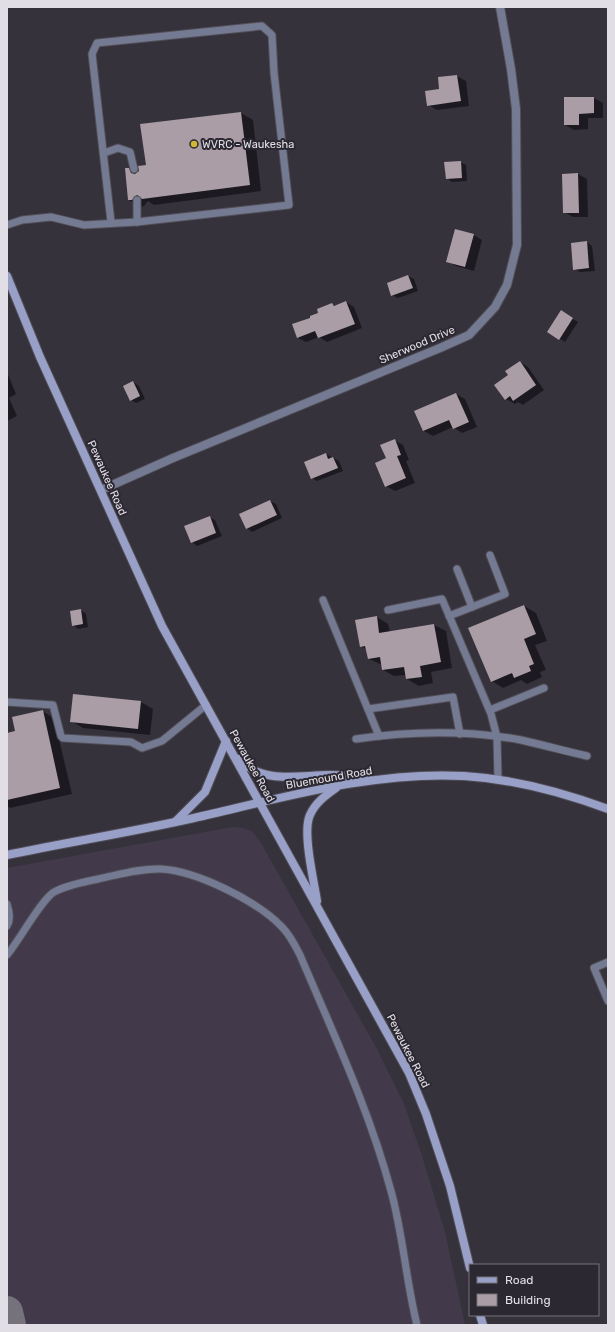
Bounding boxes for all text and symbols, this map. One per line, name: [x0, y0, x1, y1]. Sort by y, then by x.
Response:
place label: WVRC - Waukesha: [202, 138, 294, 151]
marker: WVRC - Waukesha: [189, 139, 199, 149]
street label: Sherwood Drive: [377, 323, 457, 367]
street label: Pewaukee Road: [85, 438, 129, 518]
street label: Pewaukee Road: [227, 727, 277, 805]
street label: Bluemound Road: [285, 764, 373, 792]
street label: Pewaukee Road: [384, 1012, 432, 1090]
legend: [469, 1264, 599, 1316]
text: Road: [505, 1273, 533, 1287]
text: Building: [505, 1293, 551, 1307]

